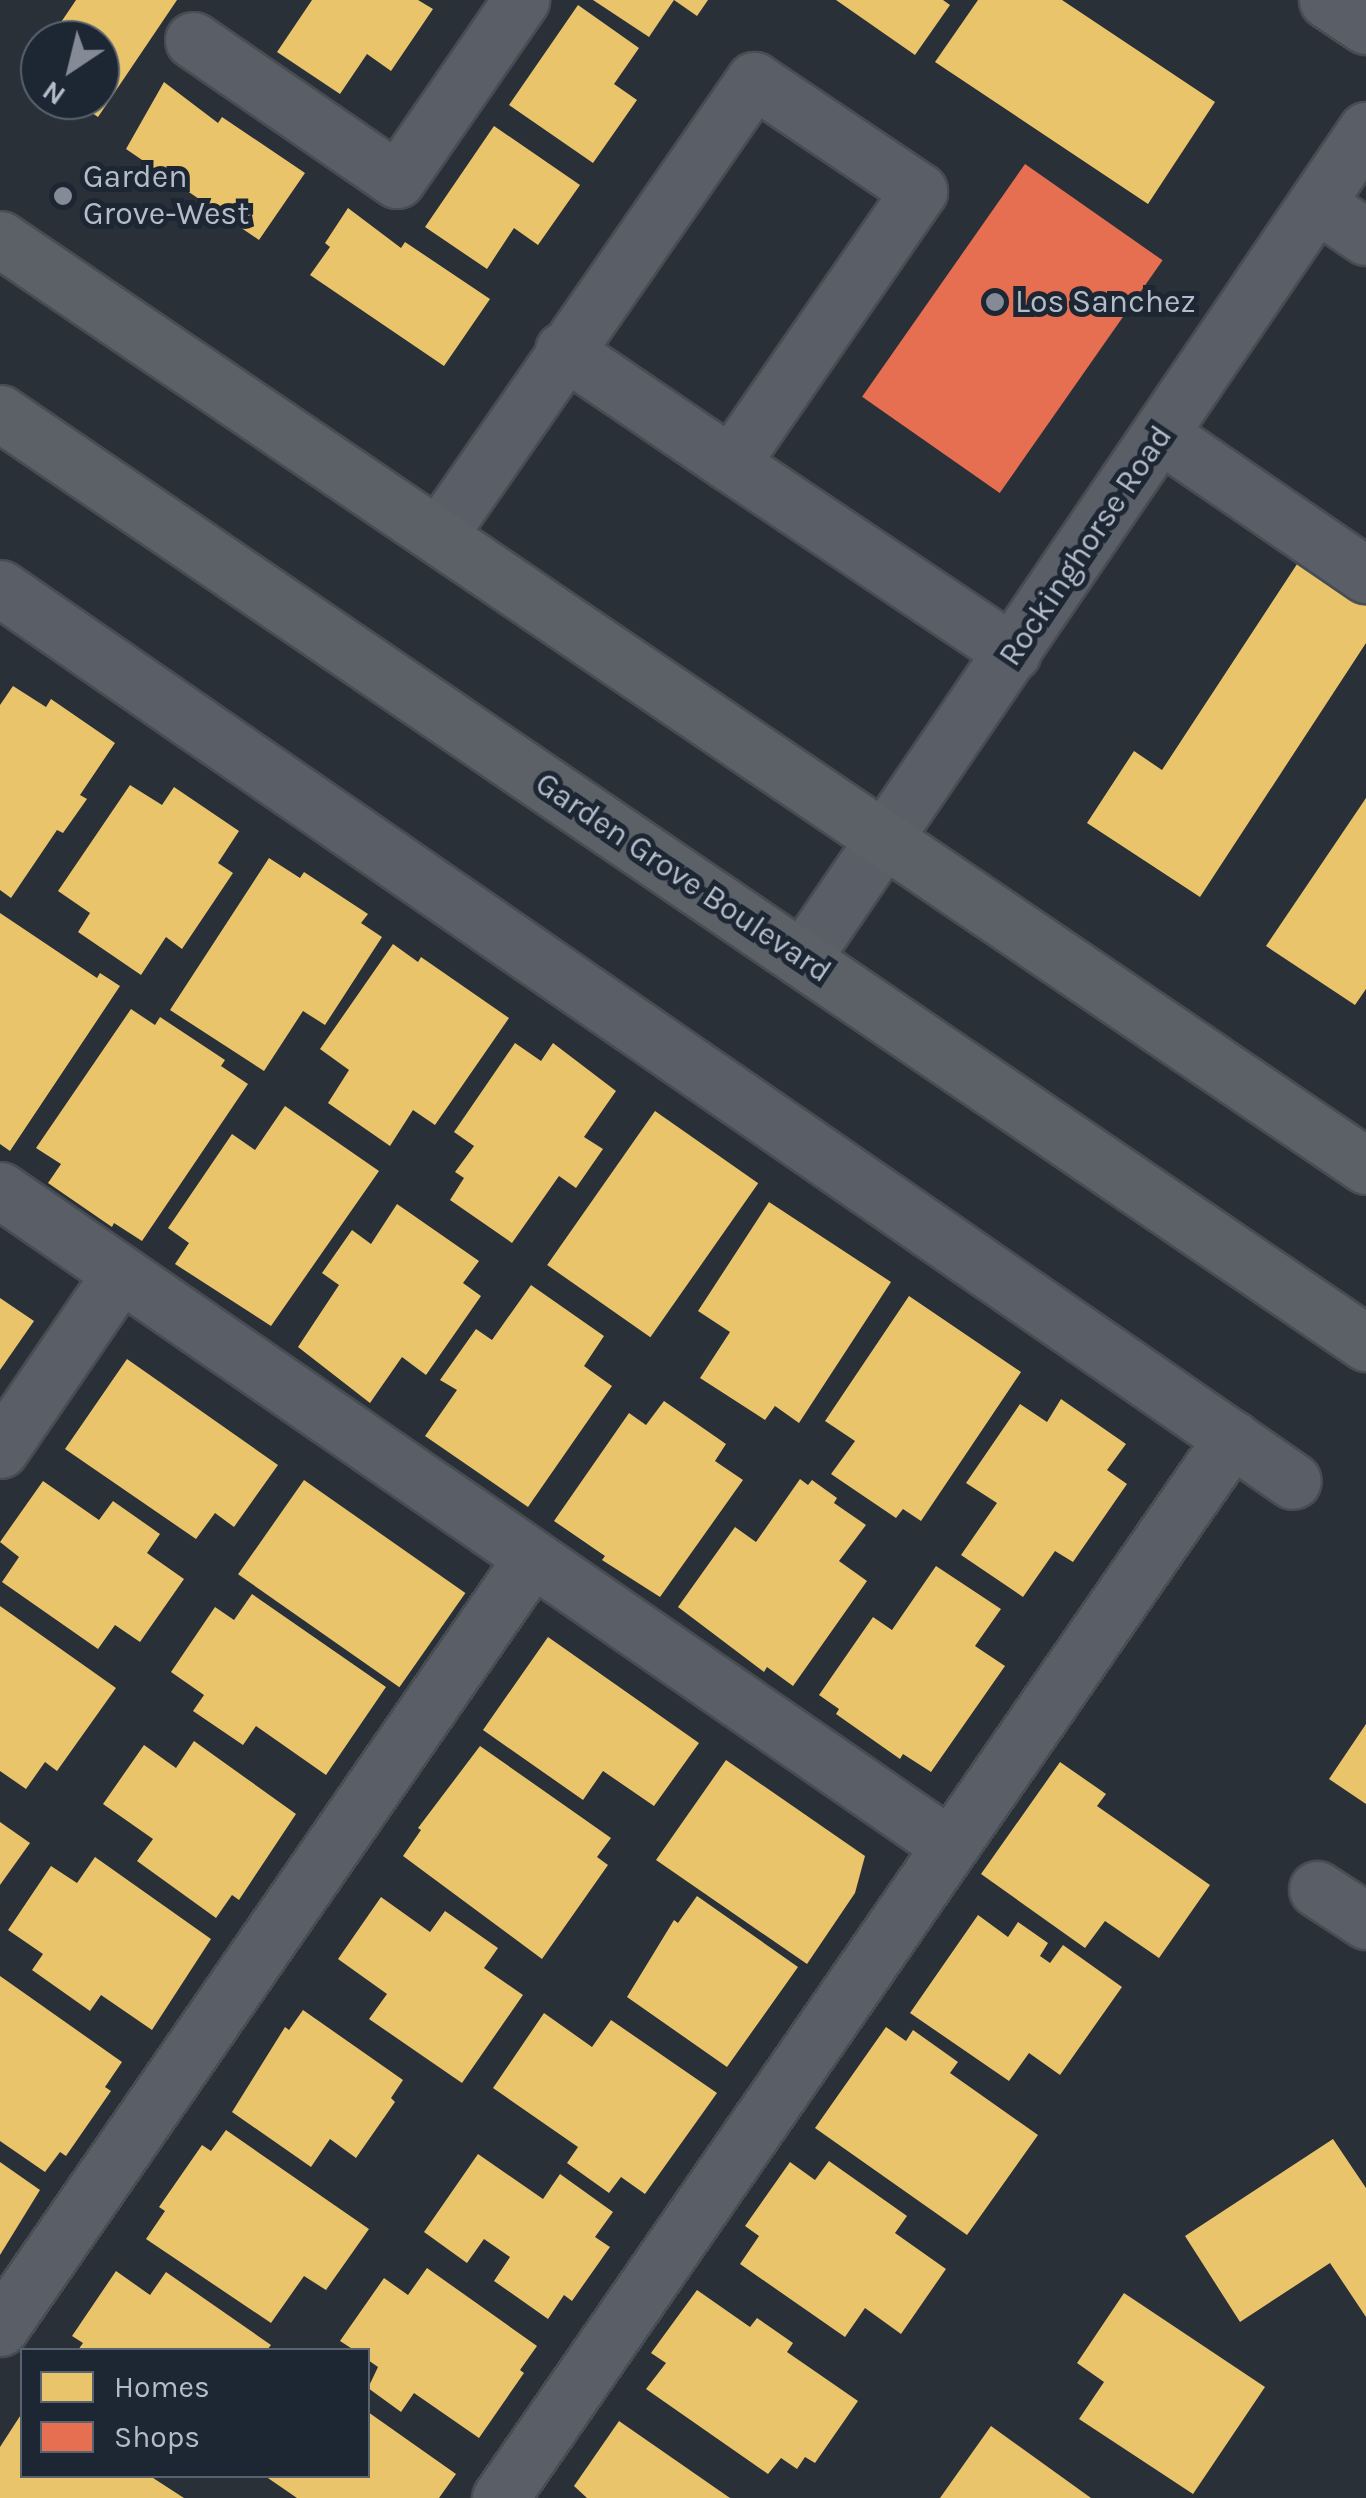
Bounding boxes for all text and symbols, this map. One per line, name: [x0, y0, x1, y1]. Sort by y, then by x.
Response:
north arrow: [20, 20, 120, 120]
text: N: [36, 74, 71, 113]
place label: Garden Grove-West: [83, 159, 249, 234]
marker: Garden Grove-West: [52, 185, 74, 207]
place label: Los Sanchez: [1015, 283, 1196, 321]
marker: Los Sanchez: [984, 291, 1006, 313]
street label: Rockinghorse Road: [991, 419, 1181, 673]
street label: Garden Grove Boulevard: [528, 765, 838, 991]
legend: [20, 2348, 370, 2478]
text: Homes: [114, 2369, 210, 2405]
text: Shops: [114, 2419, 200, 2455]

